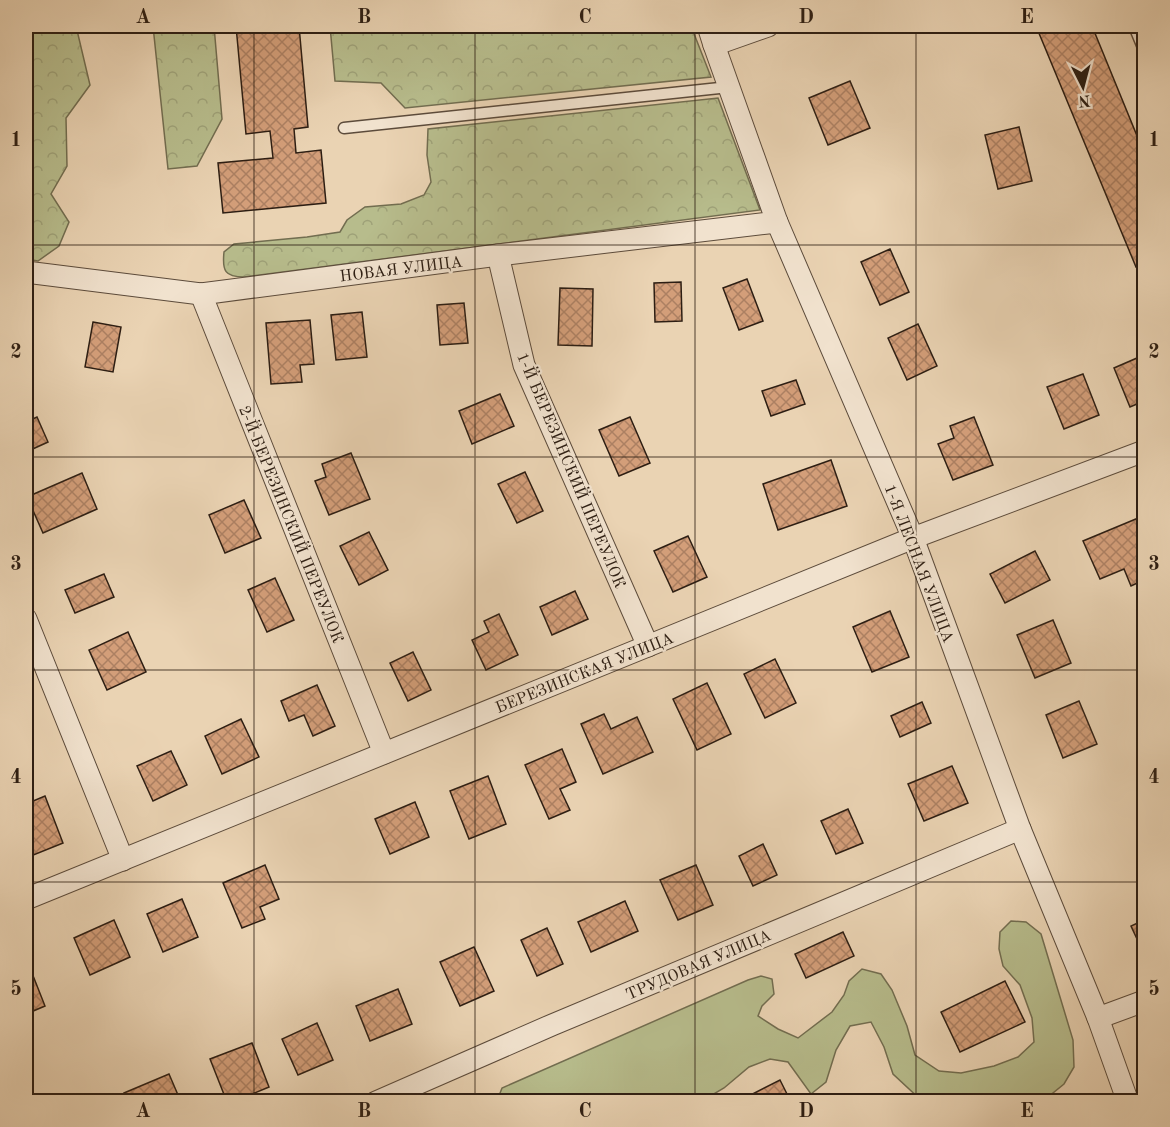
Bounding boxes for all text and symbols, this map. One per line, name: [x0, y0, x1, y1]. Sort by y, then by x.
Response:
text: A: [135, 8, 151, 28]
text: B: [357, 8, 371, 28]
text: C: [578, 8, 592, 28]
text: D: [798, 8, 814, 28]
text: E: [1020, 8, 1034, 28]
north arrow: [1053, 57, 1113, 117]
text: N: [1077, 91, 1091, 109]
text: 1: [10, 131, 22, 151]
text: 1: [1148, 131, 1160, 151]
street label: НОВАЯ УЛИЦА: [339, 255, 464, 285]
text: 2: [10, 343, 22, 363]
text: 2: [1148, 343, 1160, 363]
street label: 1-Й БЕРЕЗИНСКИЙ ПЕРЕУЛОК: [513, 349, 631, 591]
street label: 2-Й БЕРЕЗИНСКИЙ ПЕРЕУЛОК: [235, 402, 349, 646]
street label: 1-Я ЛЕСНАЯ УЛИЦА: [881, 482, 956, 645]
text: 3: [10, 555, 22, 575]
text: 3: [1148, 555, 1160, 575]
street label: БЕРЕЗИНСКАЯ УЛИЦА: [493, 631, 676, 717]
text: 4: [10, 768, 22, 788]
text: 4: [1148, 768, 1160, 788]
street label: ТРУДОВАЯ УЛИЦА: [624, 928, 774, 1004]
text: 5: [10, 979, 22, 1000]
text: 5: [1148, 979, 1160, 1000]
text: A: [135, 1102, 151, 1122]
text: B: [357, 1102, 371, 1122]
text: C: [578, 1102, 592, 1122]
text: D: [798, 1102, 814, 1122]
text: E: [1020, 1102, 1034, 1122]

